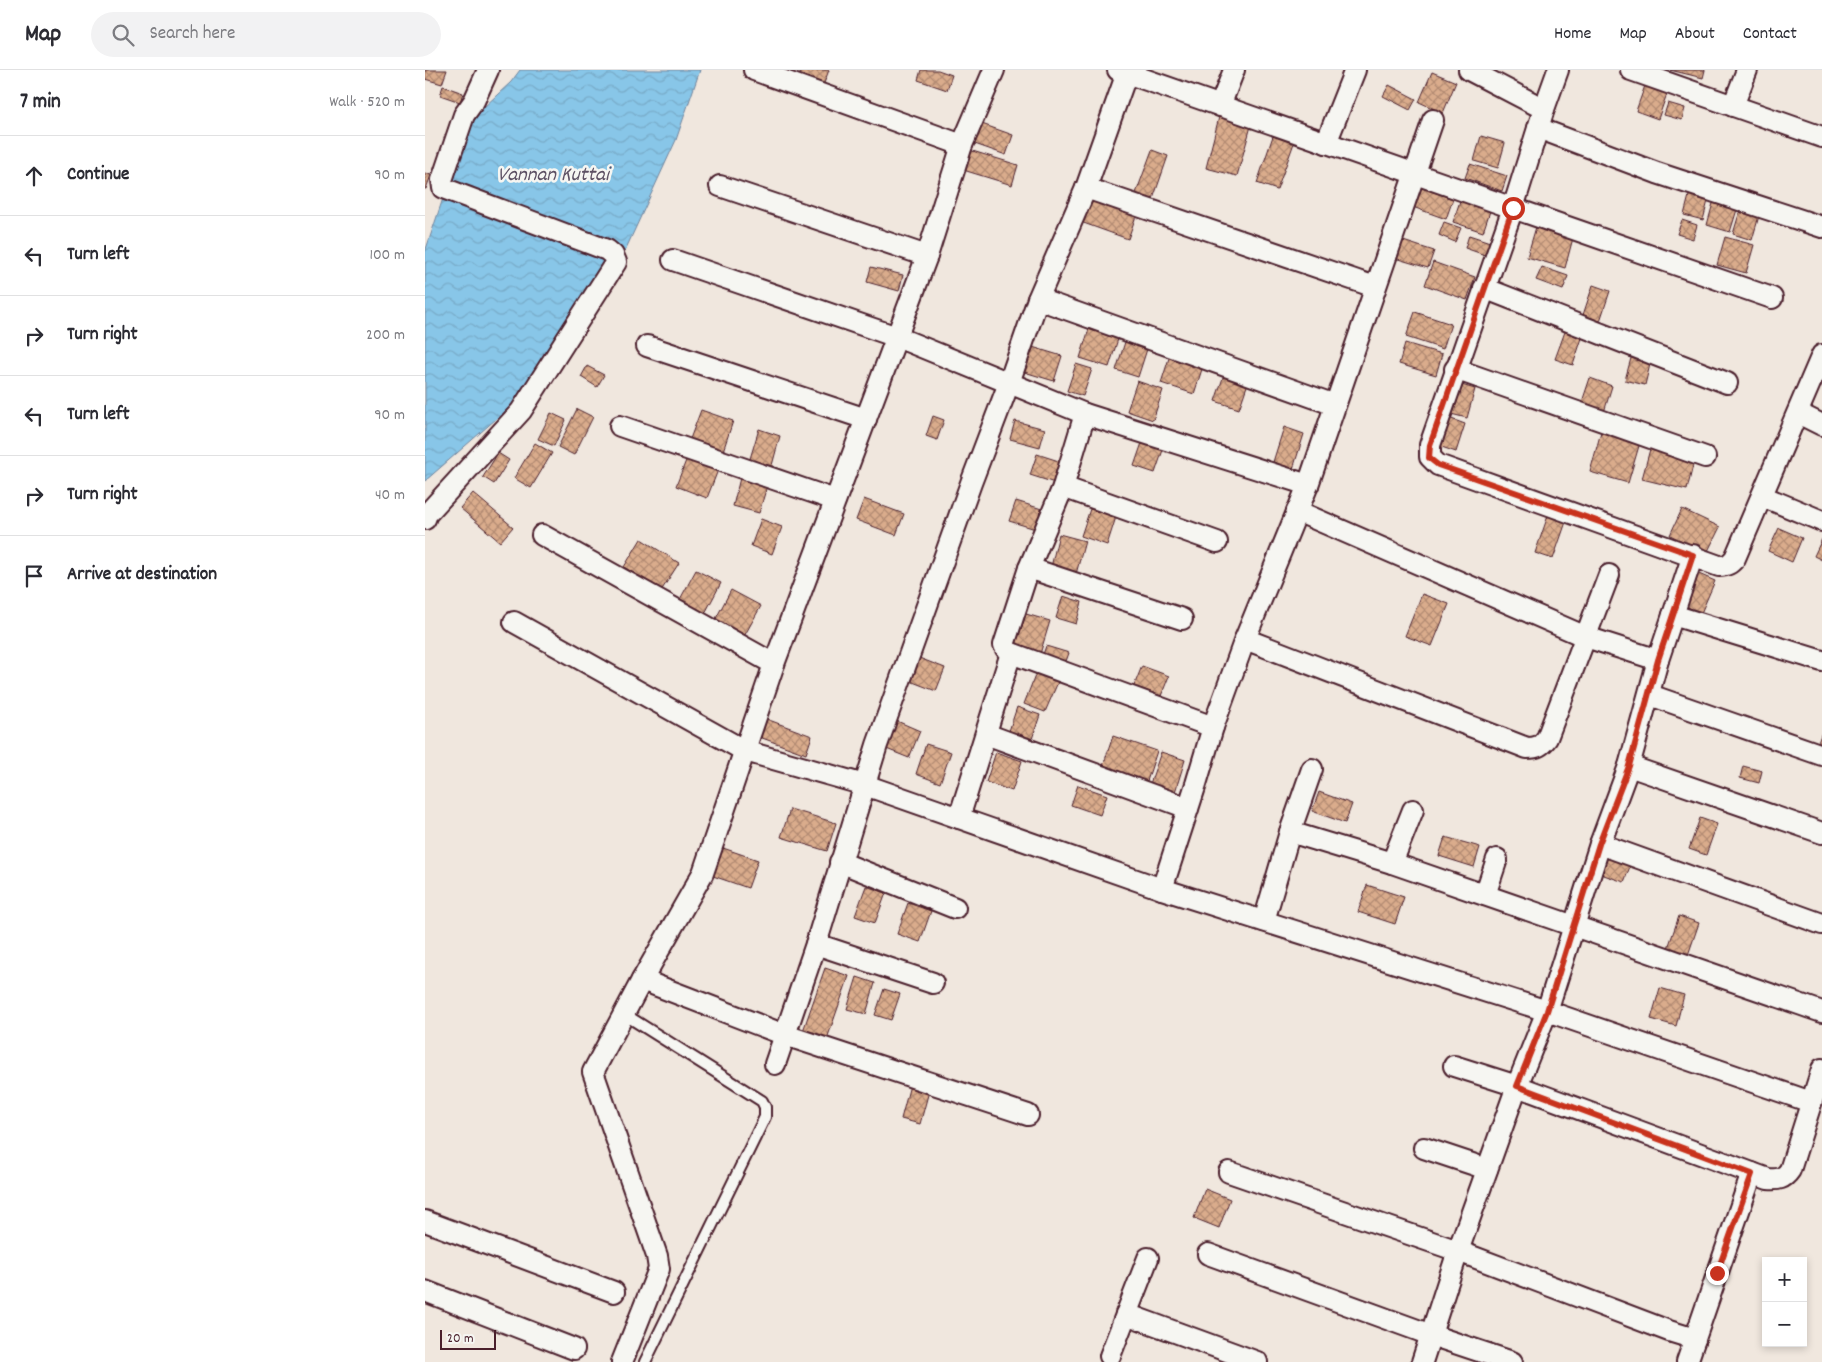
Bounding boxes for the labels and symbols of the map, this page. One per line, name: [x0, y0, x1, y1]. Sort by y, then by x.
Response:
water label: Vannan Kuttai: [497, 161, 612, 191]
route start: [1502, 197, 1525, 220]
route end: [1706, 1262, 1729, 1285]
scale bar: [440, 1327, 496, 1350]

